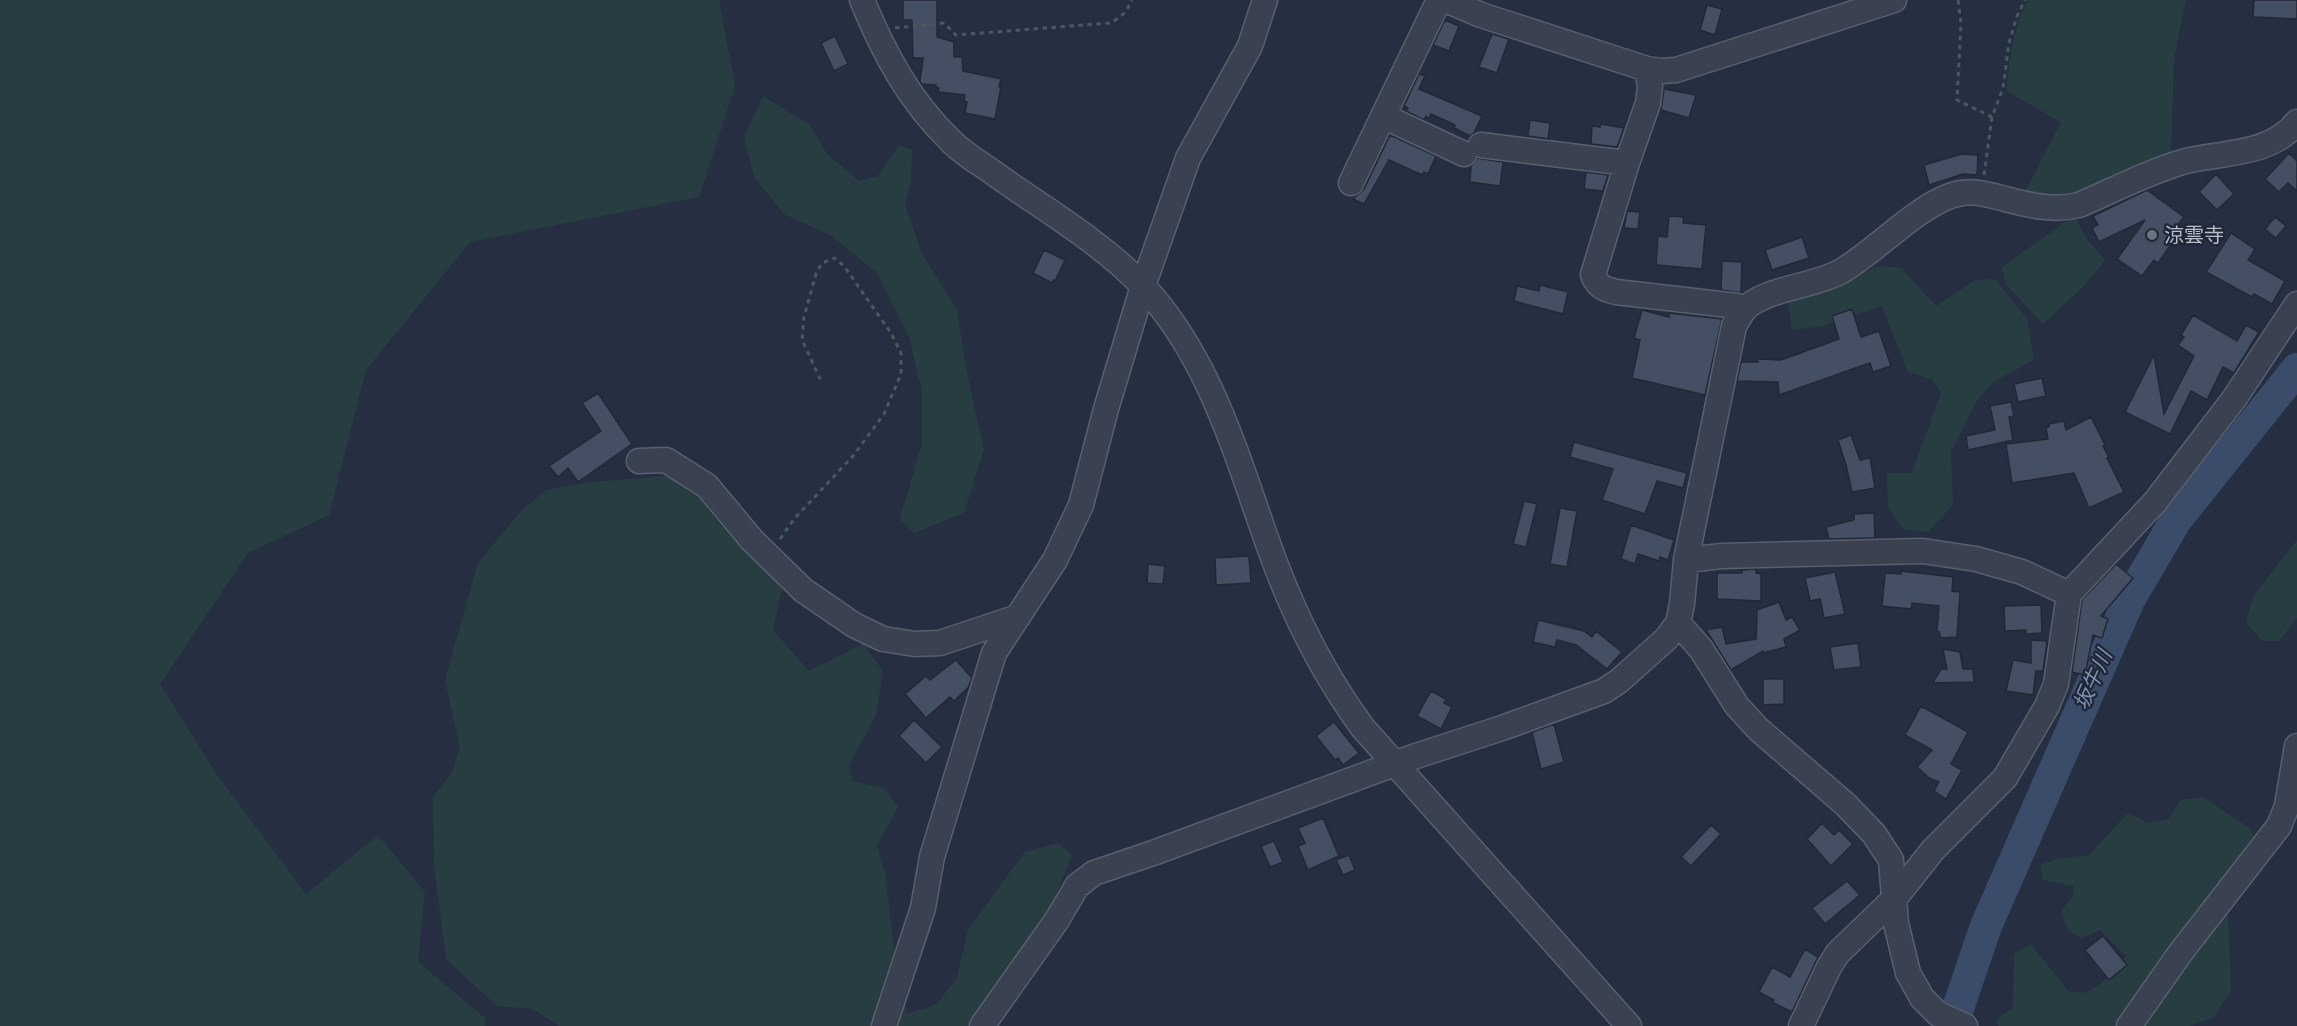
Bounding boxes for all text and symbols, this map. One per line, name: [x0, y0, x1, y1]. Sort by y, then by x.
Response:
place label: 涼雲寺: [2164, 221, 2224, 248]
marker: 涼雲寺: [2145, 228, 2159, 242]
water label: 坂牛川: [2066, 643, 2119, 714]

